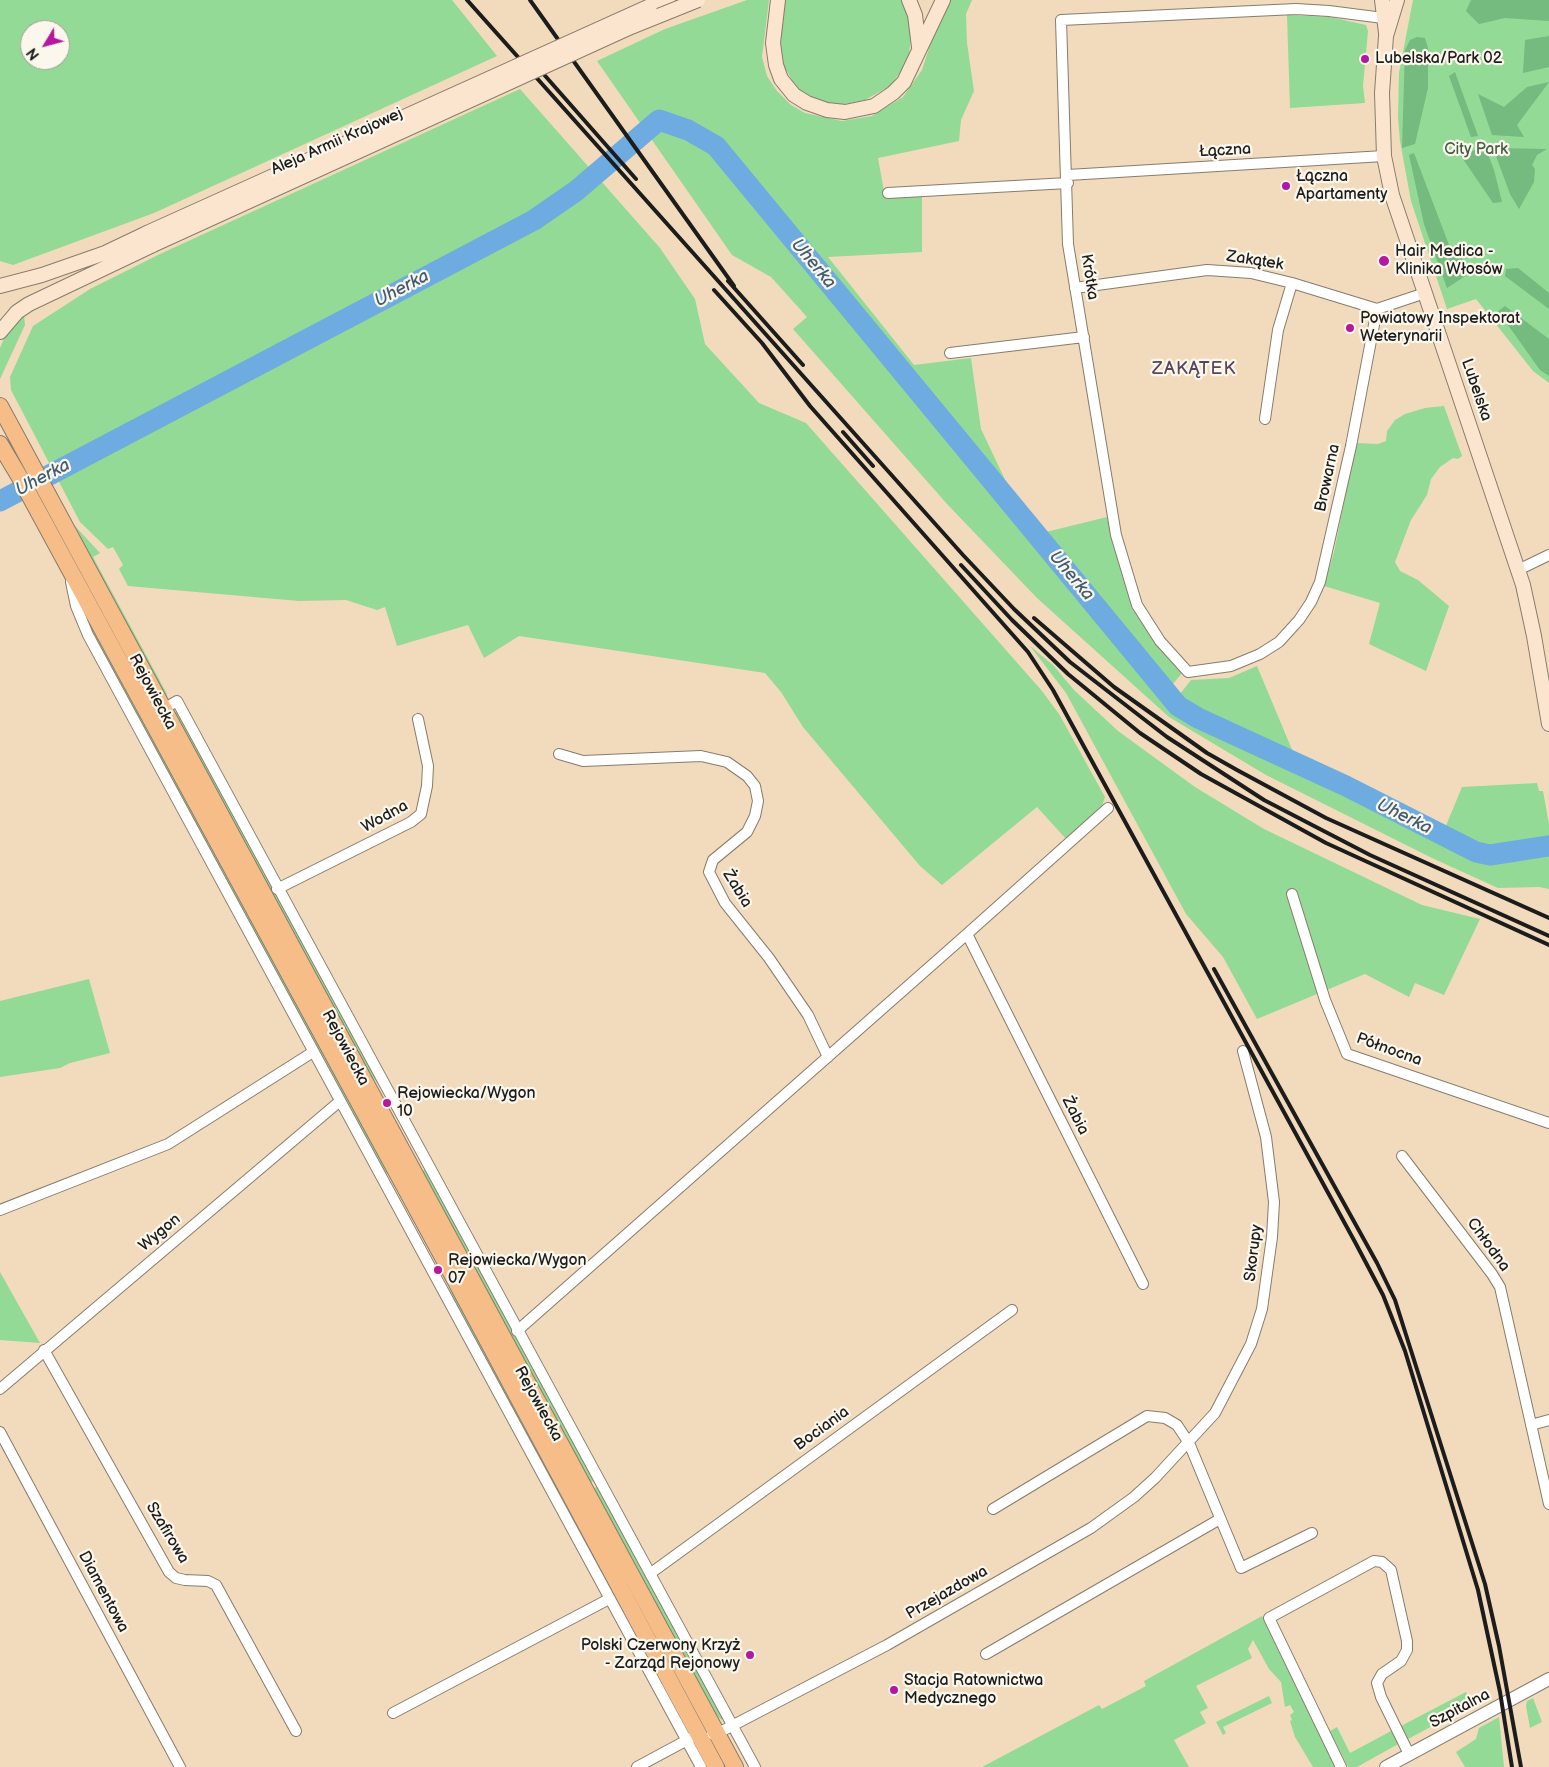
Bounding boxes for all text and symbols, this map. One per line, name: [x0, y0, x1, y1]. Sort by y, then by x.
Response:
north arrow: [20, 20, 70, 70]
text: N: [23, 44, 43, 63]
place label: Lubelska/Park 02: [1375, 49, 1502, 69]
marker: Lubelska/Park 02: [1359, 53, 1371, 65]
street label: Aleja Armii Krajowej: [268, 104, 406, 180]
street label: Łączna: [1198, 140, 1252, 162]
park label: City Park: [1444, 140, 1508, 160]
place label: Łączna Apartamenty: [1296, 167, 1387, 205]
marker: Łączna Apartamenty: [1280, 180, 1292, 192]
water label: Uherka: [786, 235, 840, 293]
place label: Hair Medica - Klinika Włosów: [1395, 242, 1503, 280]
street label: Zakątek: [1225, 247, 1285, 275]
street label: Krótka: [1076, 253, 1102, 301]
marker: Hair Medica - Klinika Włosów: [1377, 254, 1391, 268]
water label: Uherka: [371, 266, 433, 312]
place label: Powiatowy Inspektorat Weterynarii: [1360, 309, 1520, 347]
marker: Powiatowy Inspektorat Weterynarii: [1344, 322, 1356, 334]
street label: Lubelska: [1456, 356, 1496, 424]
district label: ZAKĄTEK: [1151, 358, 1237, 380]
street label: Browarna: [1311, 442, 1345, 514]
water label: Uherka: [12, 455, 74, 501]
water label: Uherka: [1044, 547, 1098, 605]
street label: Rejowiecka: [124, 651, 180, 733]
water label: Uherka: [1373, 794, 1435, 840]
street label: Wodna: [358, 796, 412, 838]
street label: Żabia: [718, 867, 756, 911]
street label: Rejowiecka: [317, 1007, 373, 1089]
street label: Północna: [1354, 1029, 1424, 1071]
place label: Rejowiecka/Wygon 10: [397, 1084, 536, 1122]
street label: Żabia: [1057, 1094, 1093, 1138]
marker: Rejowiecka/Wygon 10: [381, 1097, 393, 1109]
street label: Wygon: [135, 1210, 185, 1256]
street label: Chłodna: [1462, 1214, 1514, 1276]
street label: Skorupy: [1241, 1223, 1267, 1283]
place label: Rejowiecka/Wygon 07: [448, 1251, 587, 1289]
marker: Rejowiecka/Wygon 07: [432, 1264, 444, 1276]
street label: Rejowiecka: [510, 1363, 566, 1445]
street label: Bociania: [791, 1403, 853, 1455]
street label: Szafirowa: [141, 1499, 193, 1567]
street label: Diamentowa: [74, 1548, 132, 1636]
street label: Przejazdowa: [903, 1562, 991, 1624]
place label: Polski Czerwony Krzyż - Zarząd Rejonowy: [581, 1636, 740, 1674]
marker: Polski Czerwony Krzyż - Zarząd Rejonowy: [744, 1649, 756, 1661]
place label: Stacja Ratownictwa Medycznego: [904, 1671, 1043, 1709]
marker: Stacja Ratownictwa Medycznego: [888, 1684, 900, 1696]
street label: Szpitalna: [1427, 1685, 1493, 1733]

